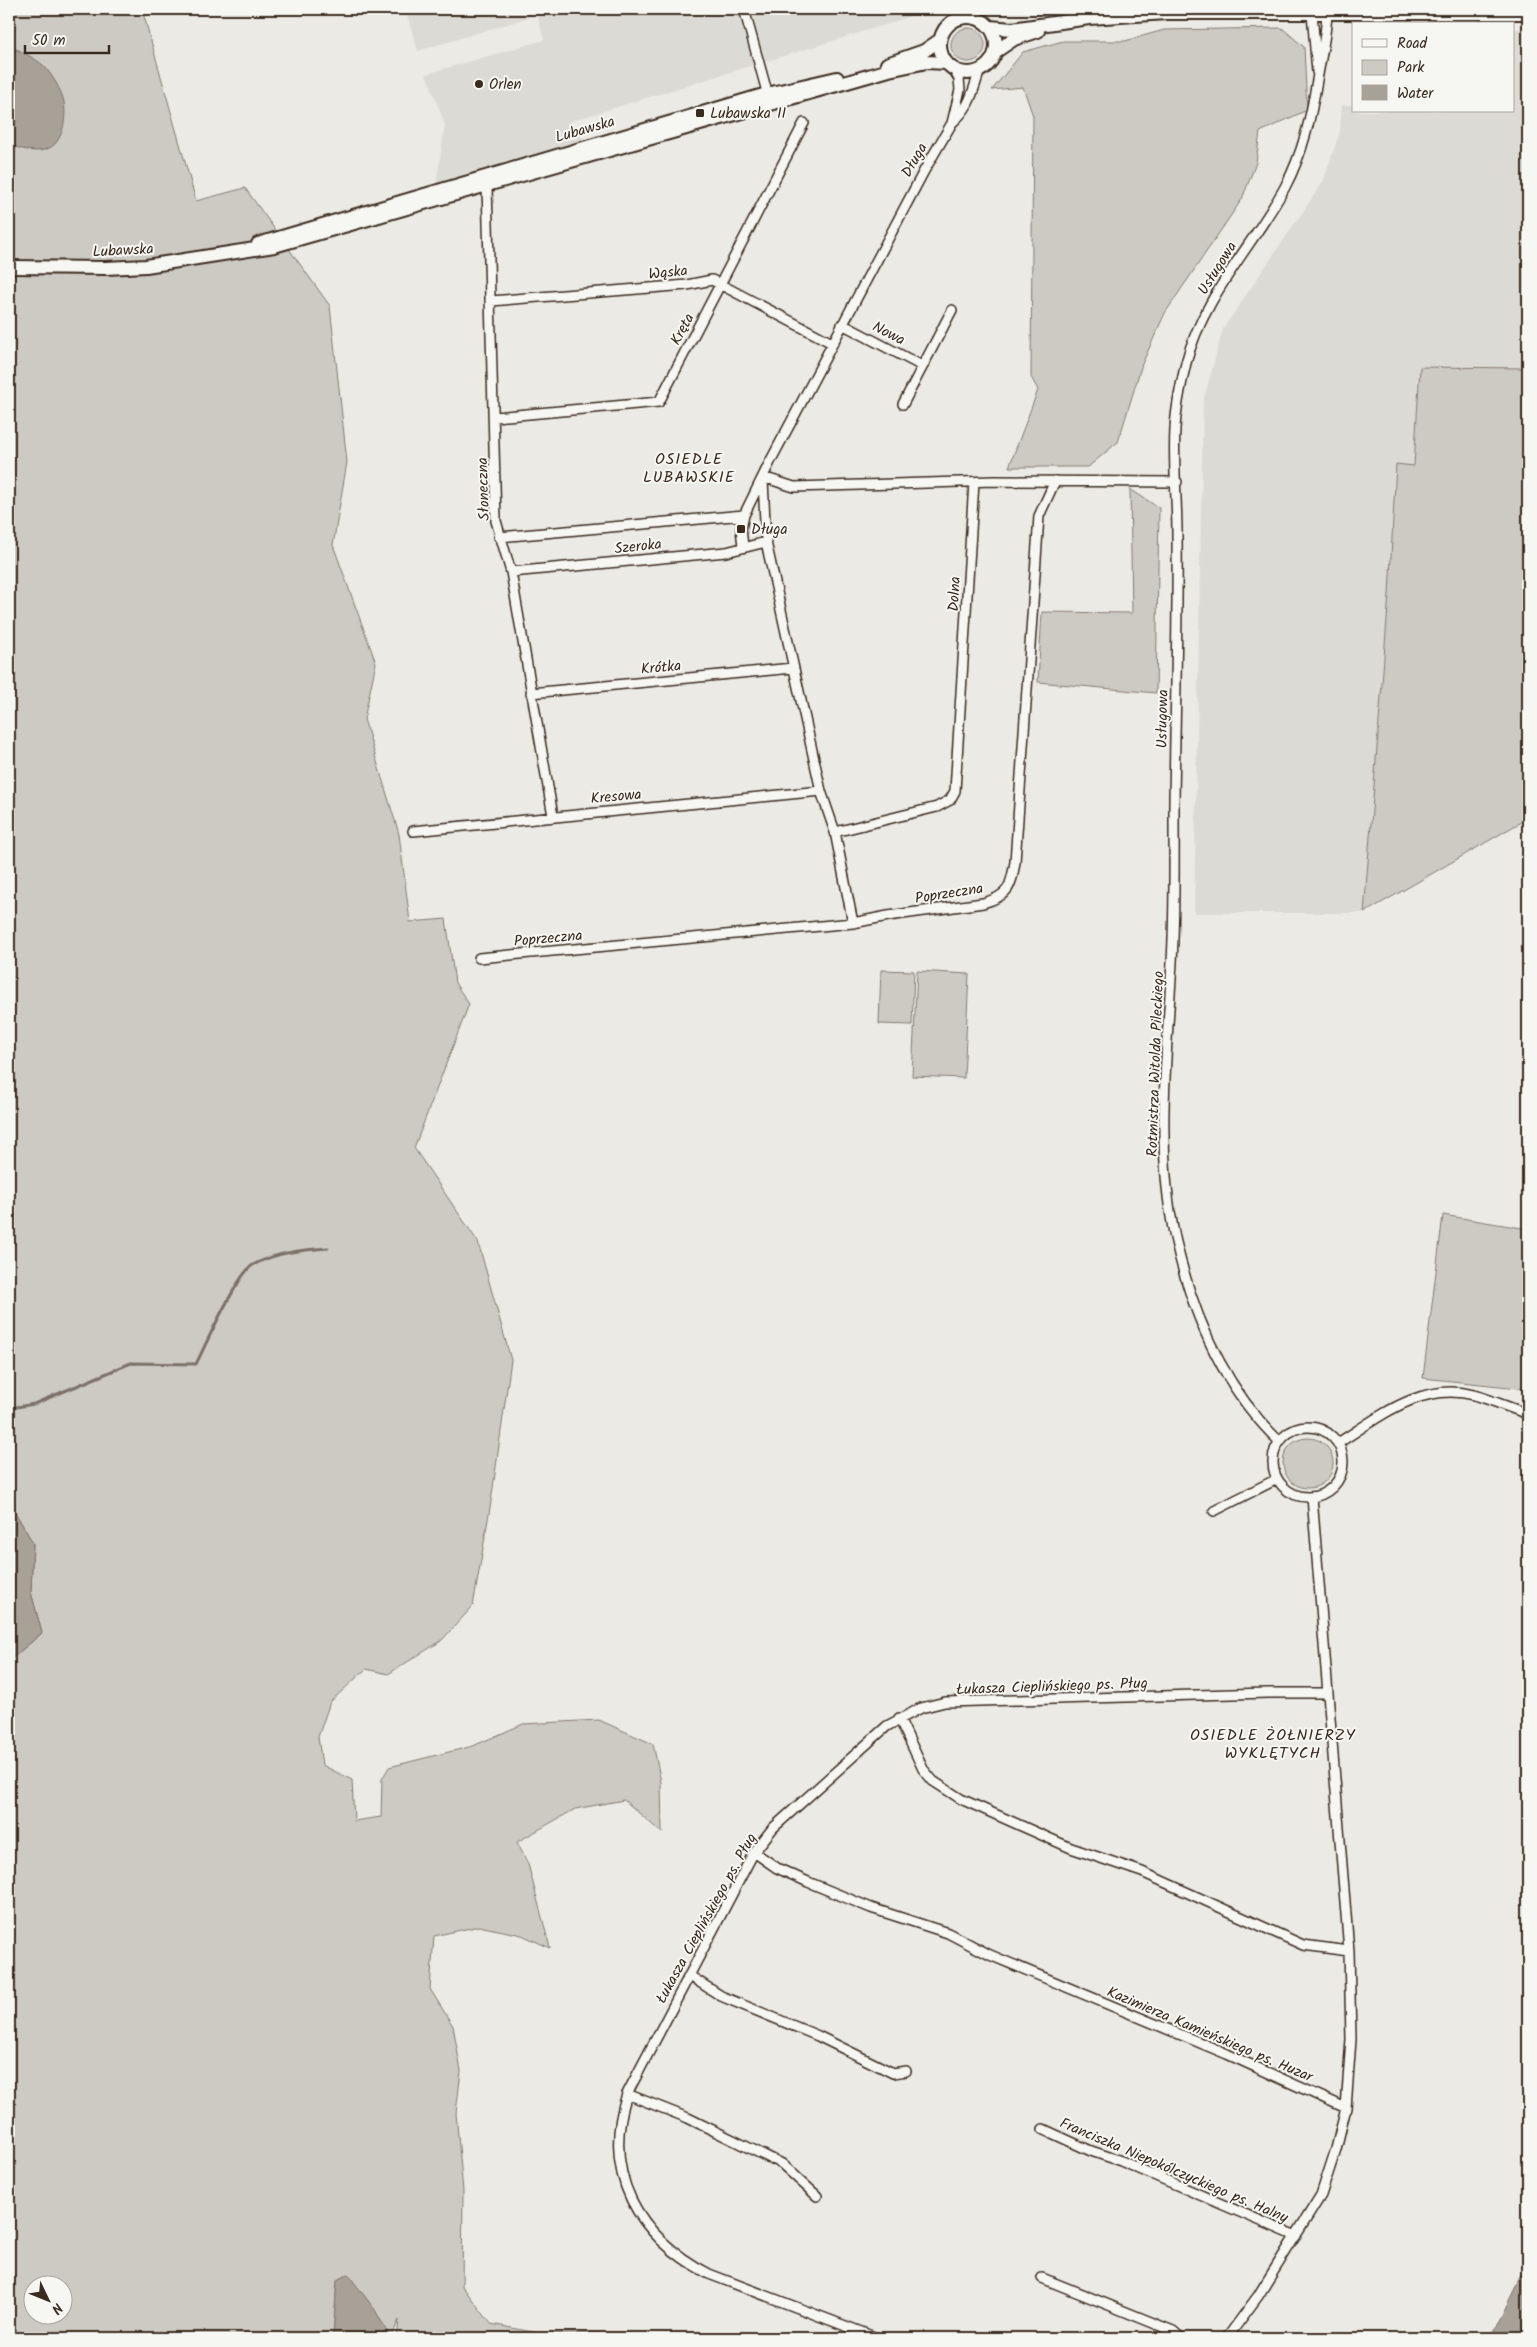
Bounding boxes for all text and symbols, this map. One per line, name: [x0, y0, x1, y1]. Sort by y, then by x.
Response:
scale bar: [25, 22, 109, 54]
legend: [1352, 22, 1514, 112]
text: 50 m: [32, 29, 66, 53]
text: Road: [1397, 32, 1428, 56]
text: Park: [1397, 56, 1425, 80]
place label: Orlen: [489, 73, 522, 97]
marker: Orlen: [473, 78, 485, 90]
text: Water: [1397, 82, 1434, 106]
place label: Lubawska II: [710, 102, 787, 126]
marker: Lubawska II: [694, 107, 706, 119]
street label: Lubawska: [553, 110, 618, 150]
street label: Długa: [895, 139, 934, 182]
street label: Lubawska: [92, 237, 154, 265]
street label: Usługowa: [1192, 237, 1244, 300]
street label: Wąska: [647, 259, 689, 287]
street label: Kręta: [664, 309, 701, 350]
street label: Nowa: [868, 315, 909, 352]
district label: OSIEDLE LUBAWSKIE: [643, 447, 735, 490]
street label: Słoneczna: [471, 457, 497, 521]
place label: Długa: [751, 518, 787, 542]
marker: Długa: [735, 523, 747, 535]
street label: Szeroka: [613, 533, 663, 561]
street label: Dolna: [942, 576, 968, 612]
street label: Krótka: [640, 654, 682, 682]
street label: Usługowa: [1150, 689, 1176, 749]
street label: Kresowa: [590, 783, 642, 811]
street label: Poprzeczna: [913, 877, 985, 911]
street label: Poprzeczna: [513, 924, 583, 954]
street label: Rotmistrza Witolda Pileckiego: [1141, 971, 1171, 1157]
street label: Łukasza Cieplińskiego ps. Pług: [956, 1672, 1148, 1702]
district label: OSIEDLE ŻOŁNIERZY WYKLĘTYCH: [1190, 1723, 1356, 1766]
street label: Łukasza Cieplińskiego ps. Pług: [650, 1829, 764, 2008]
street label: Kazimierza Kamieńskiego ps. Huzar: [1103, 1981, 1317, 2090]
street label: Franciszka Niepokólczyckiego ps. Halny: [1056, 2112, 1293, 2230]
north arrow: [22, 2274, 72, 2324]
text: N: [46, 2297, 68, 2319]

